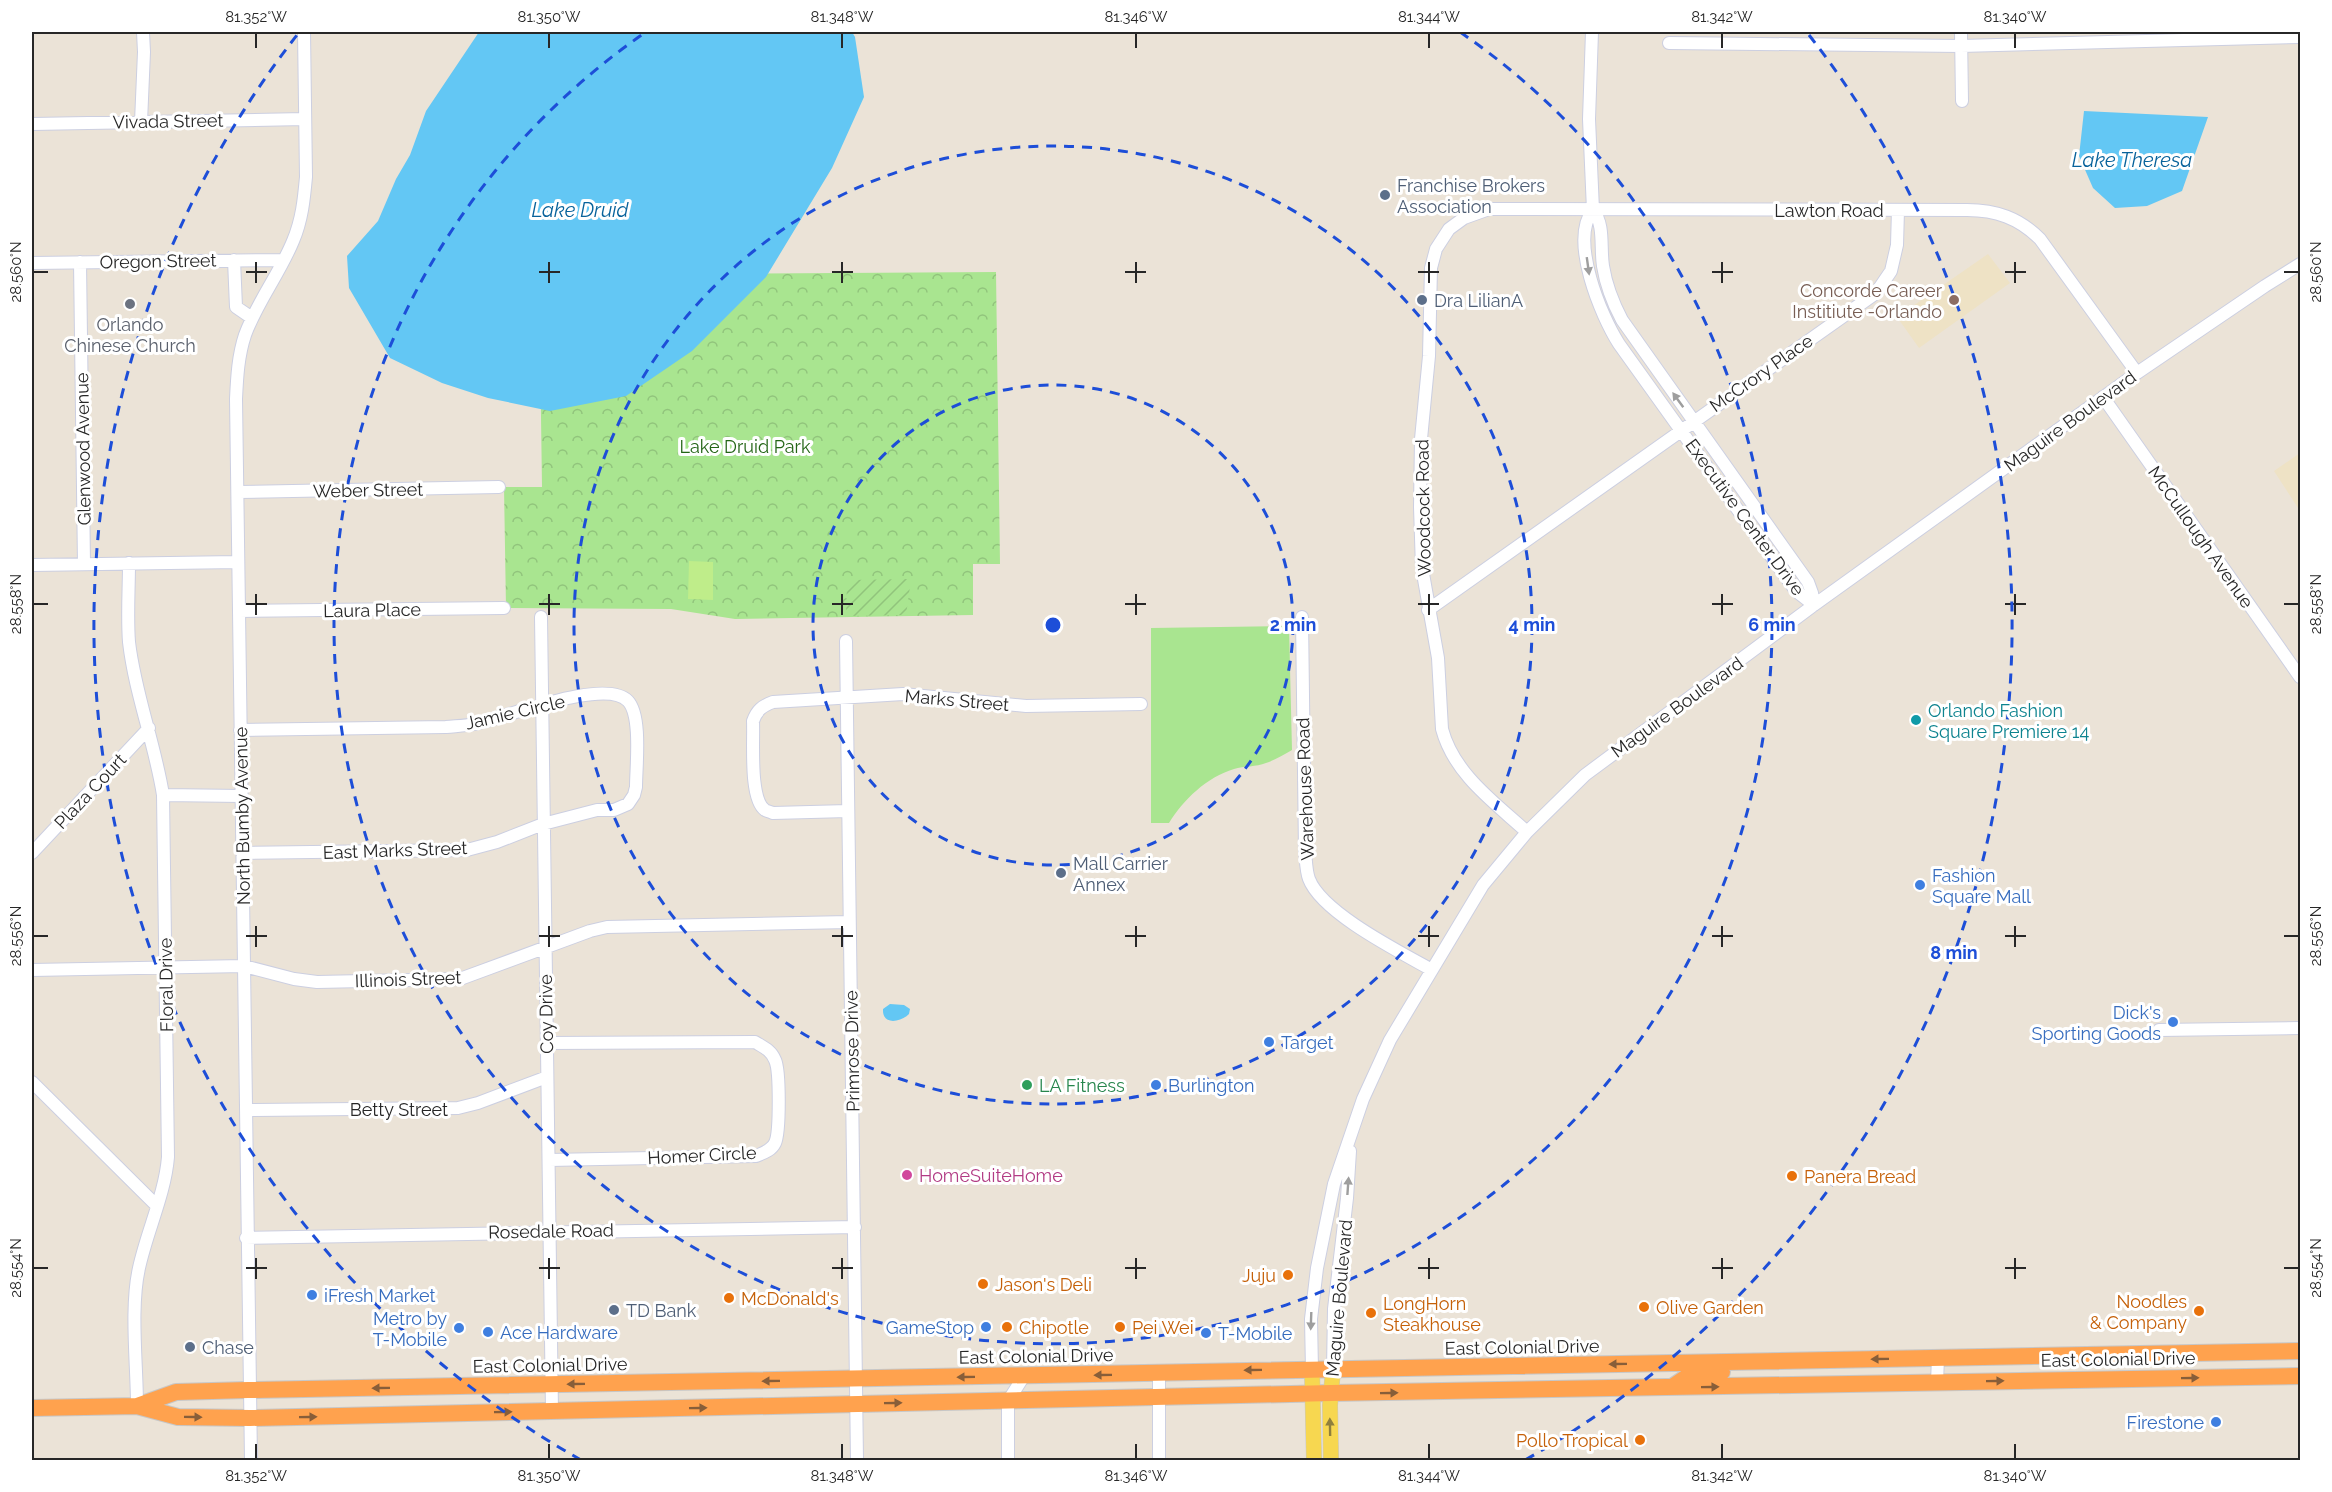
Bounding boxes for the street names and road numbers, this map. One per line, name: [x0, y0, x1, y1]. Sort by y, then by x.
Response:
street label: Vivada Street: [112, 110, 224, 132]
street label: Lawton Road: [1774, 200, 1884, 221]
street label: Oregon Street: [99, 249, 217, 273]
street label: McCrory Place: [1705, 329, 1817, 416]
street label: Maguire Boulevard: [2000, 366, 2140, 476]
street label: Glenwood Avenue: [71, 372, 95, 526]
street label: Executive Center Drive: [1681, 435, 1809, 600]
street label: Woodcock Road: [1411, 439, 1435, 577]
street label: McCullough Avenue: [2144, 462, 2258, 612]
street label: Weber Street: [313, 479, 423, 501]
street label: Laura Place: [323, 599, 422, 621]
street label: Maguire Boulevard: [1607, 652, 1747, 762]
street label: Marks Street: [904, 685, 1010, 715]
street label: Jamie Circle: [463, 690, 567, 734]
street label: Warehouse Road: [1292, 717, 1318, 861]
street label: North Bumby Avenue: [230, 726, 254, 905]
street label: Plaza Court: [50, 749, 130, 833]
street label: East Marks Street: [322, 837, 468, 863]
street label: Floral Drive: [155, 937, 177, 1032]
street label: Illinois Street: [354, 967, 462, 991]
street label: Coy Drive: [535, 974, 557, 1054]
street label: Primrose Drive: [840, 990, 864, 1112]
street label: Betty Street: [350, 1099, 448, 1120]
street label: Homer Circle: [647, 1142, 757, 1168]
street label: Rosedale Road: [488, 1219, 614, 1243]
street label: Maguire Boulevard: [1322, 1219, 1356, 1377]
street label: East Colonial Drive: [1444, 1335, 1600, 1359]
street label: East Colonial Drive: [958, 1344, 1114, 1368]
street label: East Colonial Drive: [2040, 1347, 2196, 1371]
street label: East Colonial Drive: [472, 1353, 628, 1377]

